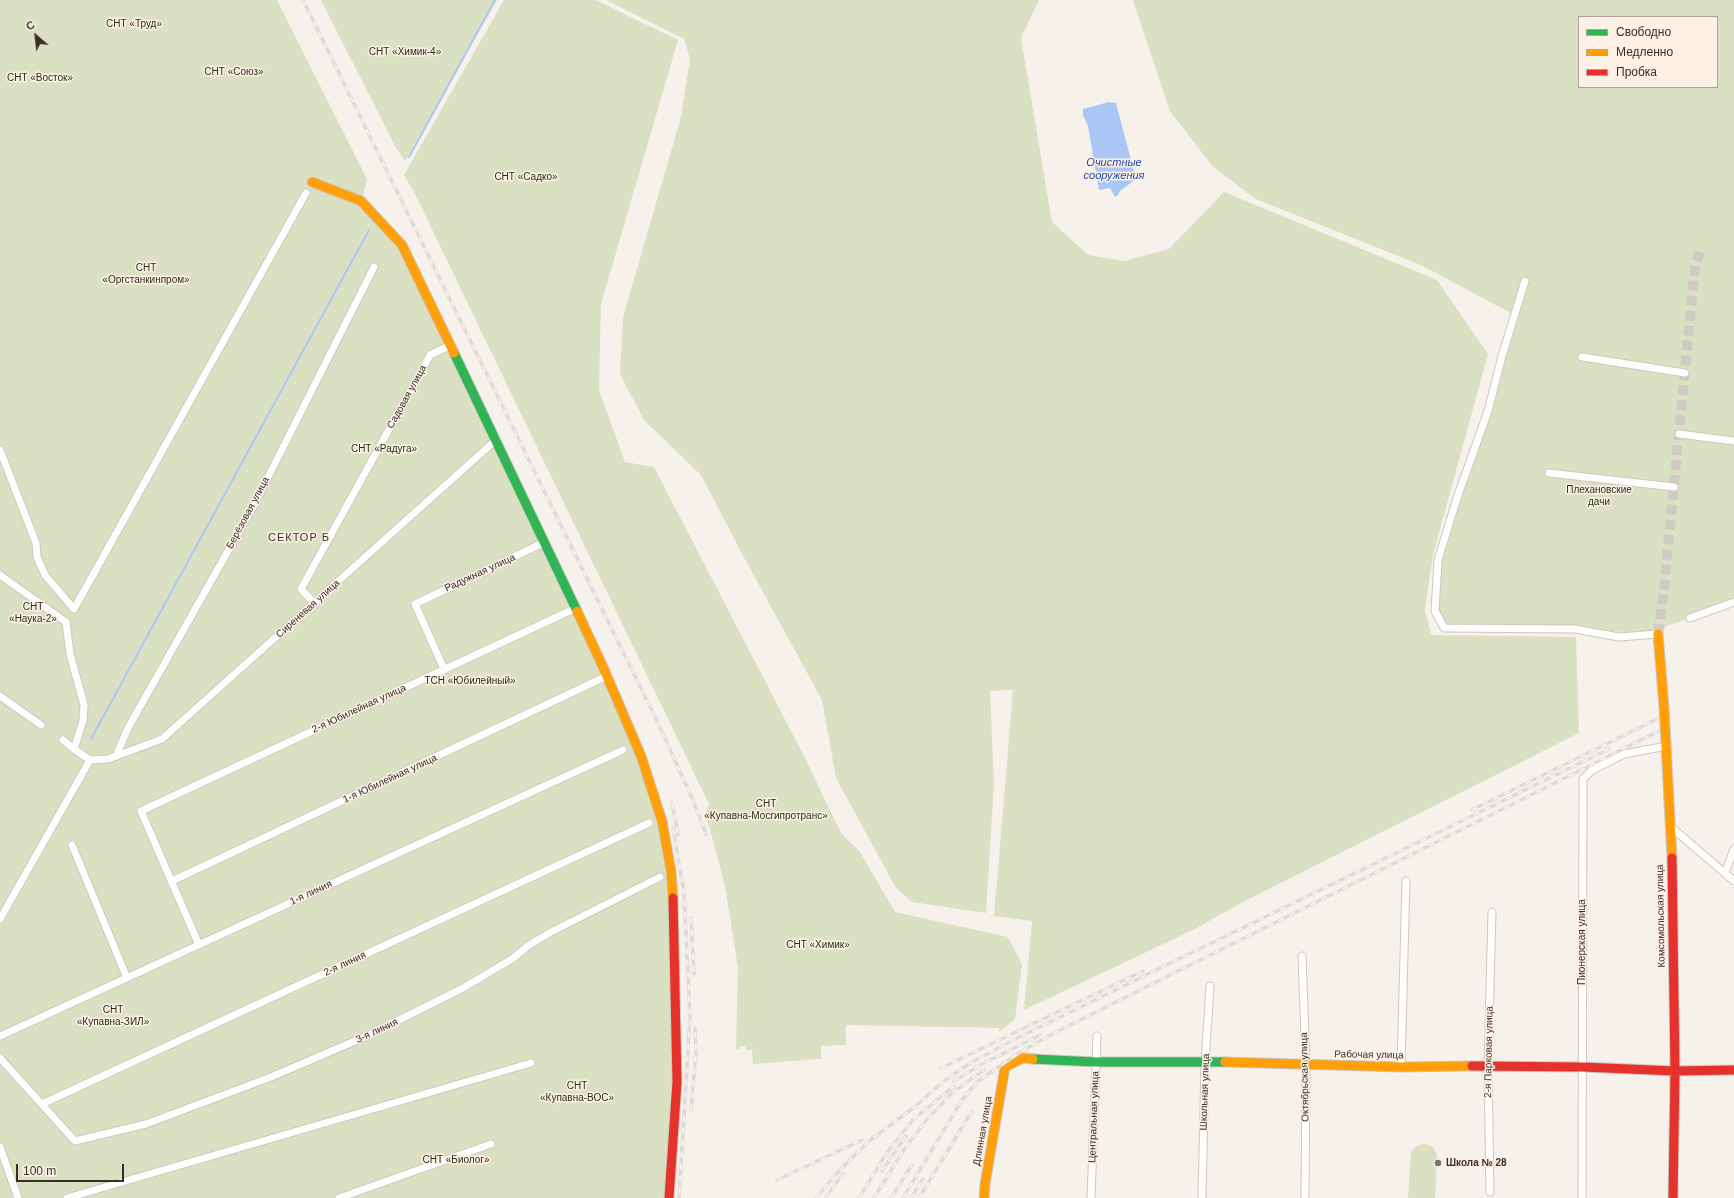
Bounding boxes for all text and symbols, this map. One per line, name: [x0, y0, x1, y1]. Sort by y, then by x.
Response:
north arrow: [16, 16, 56, 56]
legend: [1578, 16, 1718, 88]
text: С: [24, 18, 37, 33]
park label: СНТ «Труд»: [106, 18, 162, 30]
text: Свободно: [1616, 25, 1671, 39]
text: Медленно: [1616, 45, 1673, 59]
park label: СНТ «Химик-4»: [369, 46, 441, 58]
text: Пробка: [1616, 65, 1657, 79]
park label: СНТ «Союз»: [204, 66, 264, 78]
park label: СНТ «Восток»: [7, 72, 73, 84]
water label: Очистные сооружения: [1084, 156, 1144, 182]
park label: СНТ «Садко»: [494, 171, 558, 183]
park label: СНТ «Оргстанкинпром»: [102, 262, 190, 286]
street label: Садовая улица: [385, 363, 429, 431]
park label: СНТ «Радуга»: [351, 443, 417, 455]
street label: Берёзовая улица: [224, 475, 272, 551]
park label: Плехановские дачи: [1566, 484, 1632, 508]
district label: СЕКТОР Б: [268, 531, 330, 545]
street label: Радужная улица: [443, 551, 517, 595]
street label: Сиреневая улица: [274, 577, 342, 641]
park label: СНТ «Наука-2»: [9, 601, 57, 624]
park label: ТСН «Юбилейный»: [424, 675, 516, 687]
street label: 2-я Юбилейная улица: [310, 682, 408, 736]
street label: 1-я Юбилейная улица: [341, 752, 439, 806]
park label: СНТ «Купавна-Мосгипротранс»: [704, 798, 828, 822]
street label: Комсомольская улица: [1654, 864, 1668, 968]
street label: 1-я линия: [288, 878, 334, 908]
street label: Пионерская улица: [1576, 899, 1588, 985]
park label: СНТ «Химик»: [786, 939, 850, 951]
street label: 2-я линия: [322, 949, 368, 979]
park label: СНТ «Купавна-ЗИЛ»: [77, 1004, 149, 1028]
street label: 2-я Парковая улица: [1482, 1006, 1496, 1098]
street label: 3-я линия: [354, 1016, 400, 1046]
street label: Октябрьская улица: [1298, 1032, 1312, 1122]
street label: Рабочая улица: [1334, 1048, 1404, 1062]
street label: Школьная улица: [1198, 1053, 1212, 1131]
street label: Центральная улица: [1086, 1071, 1102, 1163]
park label: СНТ «Купавна-ВОС»: [540, 1080, 614, 1104]
street label: Длинная улица: [971, 1095, 995, 1167]
park label: СНТ «Биолог»: [422, 1154, 490, 1166]
scale bar: [18, 1156, 126, 1182]
place label: Школа № 28: [1446, 1157, 1507, 1169]
marker: Школа № 28: [1433, 1158, 1443, 1168]
text: 100 m: [23, 1164, 56, 1178]

